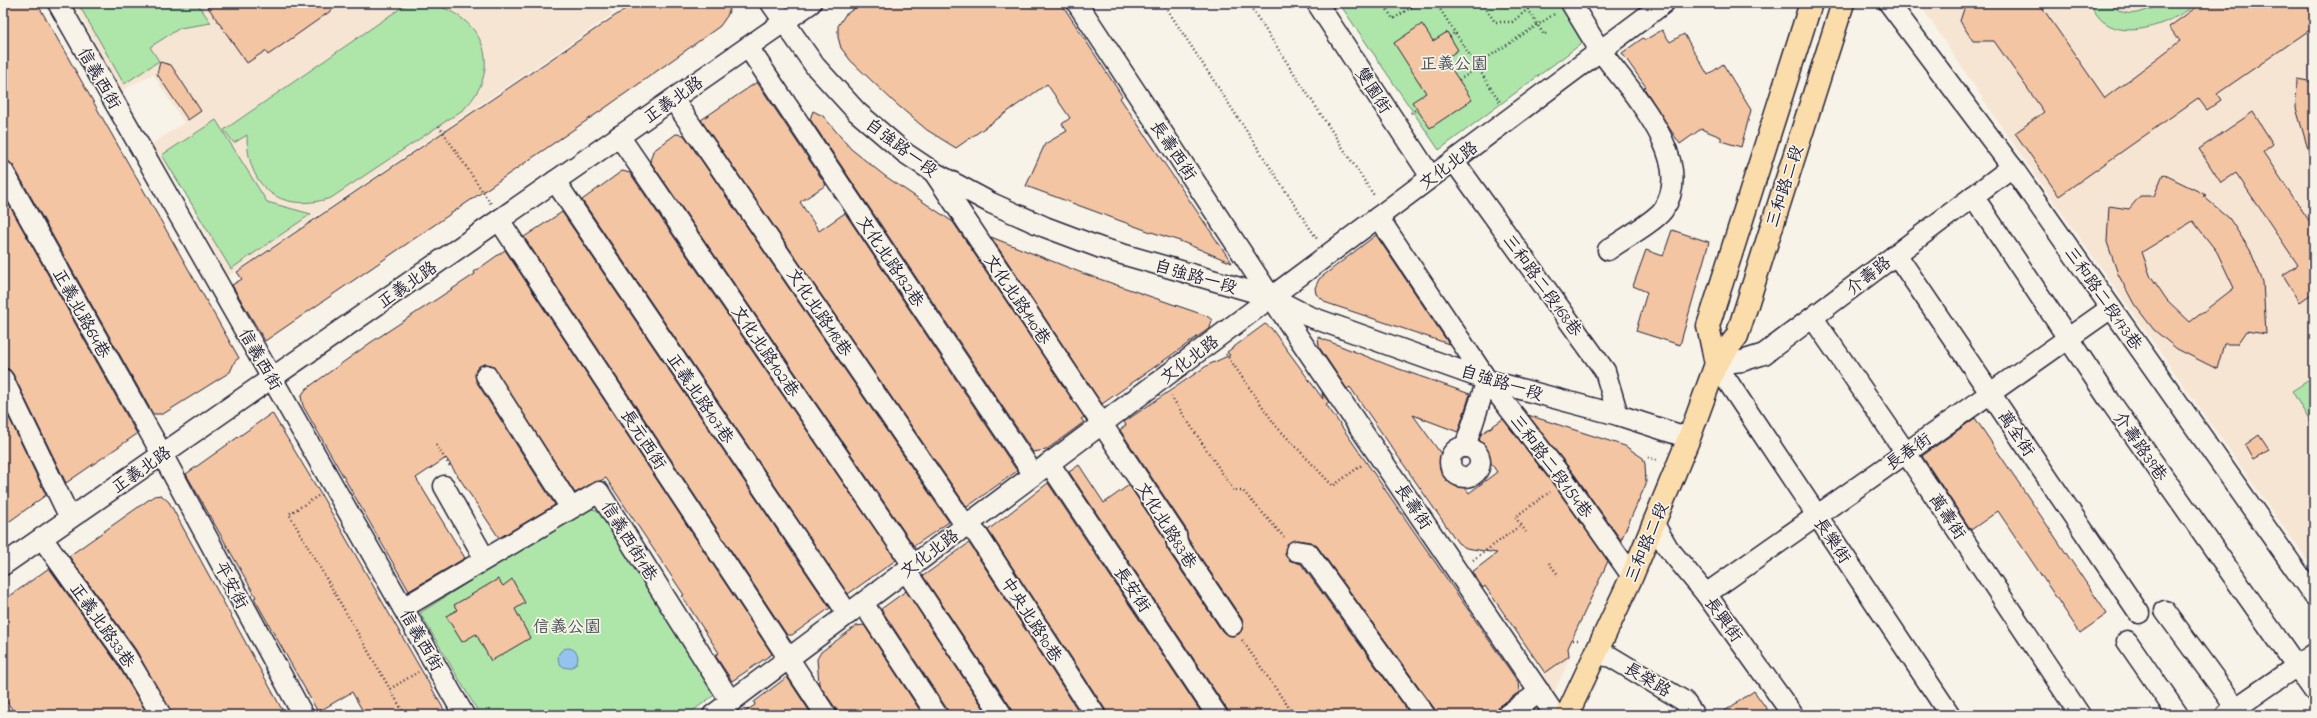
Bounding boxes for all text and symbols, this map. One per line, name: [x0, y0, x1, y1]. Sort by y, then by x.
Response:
street label: 信義西街: [71, 43, 127, 114]
park label: 正義公園: [1420, 52, 1488, 77]
street label: 雙園街: [1348, 63, 1397, 119]
street label: 正義北路: [639, 70, 709, 130]
street label: 自強路一段: [860, 113, 943, 184]
street label: 長壽西街: [1143, 116, 1202, 186]
street label: 文化北路: [1414, 136, 1484, 197]
street label: 三和路二段: [1760, 142, 1810, 231]
street label: 文化北路132巷: [850, 211, 930, 314]
street label: 三和路二段168巷: [1496, 229, 1588, 343]
street label: 三和路二段173巷: [2058, 242, 2148, 357]
street label: 文化北路140巷: [977, 249, 1057, 351]
street label: 介壽路: [1841, 251, 1897, 302]
street label: 自強路一段: [1151, 254, 1240, 301]
street label: 正義北路: [373, 255, 443, 315]
street label: 文化北路118巷: [780, 263, 858, 363]
street label: 正義北路64巷: [46, 264, 116, 364]
street label: 文化北路102巷: [725, 301, 805, 404]
street label: 信義西街: [232, 324, 288, 395]
street label: 文化北路: [1155, 330, 1225, 391]
street label: 正義北路107巷: [660, 348, 740, 450]
street label: 自強路一段: [1457, 359, 1546, 408]
street label: 長元西街: [614, 404, 672, 475]
street label: 萬全街: [1991, 406, 2040, 462]
street label: 介壽路39巷: [2107, 407, 2174, 488]
street label: 三和路二段154巷: [1503, 410, 1599, 525]
street label: 長春街: [1881, 427, 1937, 477]
street label: 正義北路: [107, 440, 177, 500]
street label: 文化北路83巷: [1129, 477, 1203, 575]
street label: 長壽街: [1388, 479, 1437, 535]
street label: 萬壽街: [1922, 489, 1971, 545]
street label: 信義西街1巷: [594, 497, 664, 588]
street label: 三和路二段: [1619, 499, 1675, 587]
street label: 長樂街: [1807, 513, 1856, 569]
street label: 文化北路: [895, 524, 965, 585]
street label: 平安街: [208, 557, 254, 614]
street label: 長安街: [1107, 562, 1156, 618]
street label: 中央北路90巷: [994, 572, 1068, 668]
street label: 正義北路33巷: [63, 578, 141, 674]
street label: 長興街: [1698, 592, 1748, 648]
street label: 信義西街: [393, 605, 449, 676]
park label: 信義公園: [533, 615, 601, 640]
street label: 長榮路: [1619, 656, 1676, 704]

